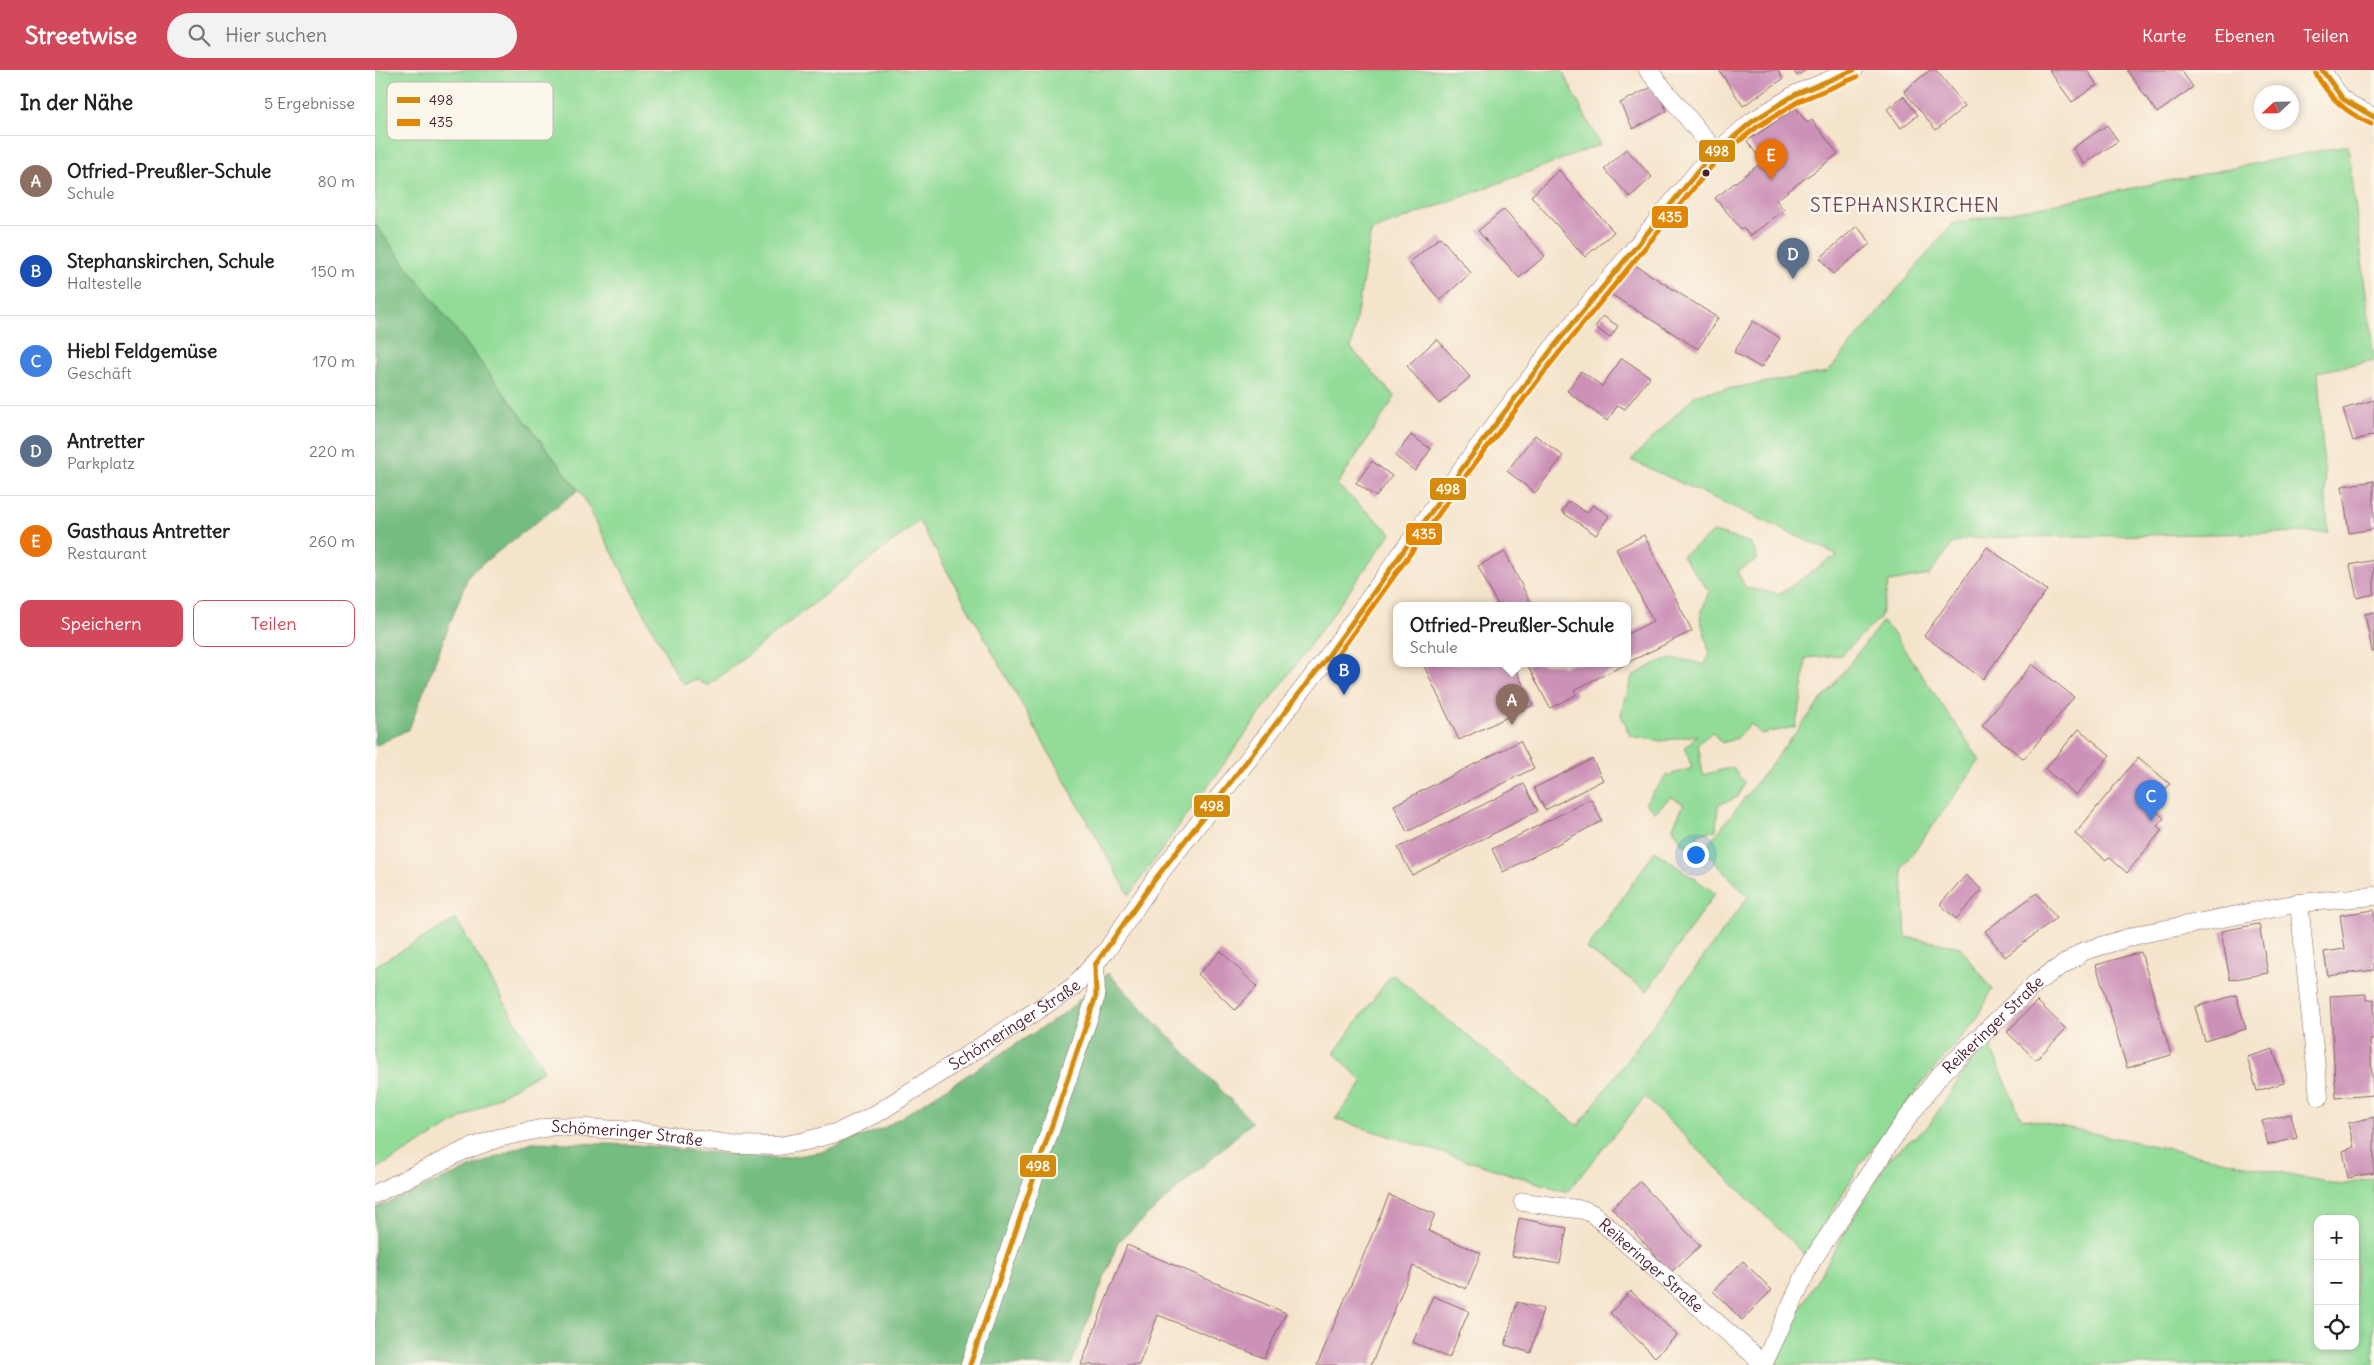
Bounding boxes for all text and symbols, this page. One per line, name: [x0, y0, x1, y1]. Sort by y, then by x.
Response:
search box: [167, 13, 517, 58]
text: Streetwise: [25, 20, 137, 50]
icon: search: [185, 21, 213, 49]
text: Hier suchen: [225, 23, 327, 47]
text: Karte: [2142, 24, 2186, 47]
text: Ebenen: [2214, 24, 2275, 47]
text: Teilen: [2303, 24, 2349, 47]
legend: [387, 82, 553, 140]
north arrow: [2254, 85, 2299, 130]
text: In der Nähe: [20, 89, 133, 116]
text: 498: [429, 91, 453, 109]
text: 5 Ergebnisse: [264, 93, 355, 113]
text: 435: [429, 113, 453, 131]
line badge: 498: [1698, 139, 1736, 163]
pin: E: [1755, 139, 1787, 180]
text: 498: [1705, 142, 1729, 160]
text: Otfried-Preußler-Schule: [67, 159, 271, 183]
unlabelled marker: [1701, 168, 1711, 178]
text: A: [31, 171, 41, 191]
text: 80 m: [317, 171, 355, 191]
text: Schule: [67, 183, 115, 203]
district label: STEPHANSKIRCHEN: [1810, 193, 2000, 217]
line badge: 435: [1651, 205, 1689, 229]
text: 435: [1658, 208, 1682, 226]
pin: D: [1777, 238, 1809, 279]
text: Stephanskirchen, Schule: [67, 249, 275, 273]
text: B: [31, 261, 41, 281]
text: 150 m: [311, 261, 355, 281]
text: Haltestelle: [67, 273, 142, 293]
text: Hiebl Feldgemüse: [67, 339, 217, 363]
text: C: [31, 351, 41, 371]
text: 170 m: [312, 351, 355, 371]
text: Geschäft: [67, 363, 132, 383]
text: Antretter: [67, 429, 144, 453]
text: D: [30, 441, 42, 461]
text: 220 m: [309, 441, 355, 461]
text: Parkplatz: [67, 453, 135, 473]
line badge: 498: [1429, 477, 1467, 501]
text: 498: [1436, 480, 1460, 498]
text: Gasthaus Antretter: [67, 519, 230, 543]
line badge: 435: [1405, 522, 1443, 546]
text: 435: [1412, 525, 1436, 543]
text: E: [31, 531, 41, 551]
text: 260 m: [309, 531, 355, 551]
text: Restaurant: [67, 543, 147, 563]
button: Speichern: [20, 600, 183, 647]
button: Teilen: [193, 600, 355, 647]
popup: [1393, 602, 1631, 667]
text: Otfried-Preußler-Schule: [1410, 613, 1614, 637]
text: Schule: [1410, 637, 1458, 657]
pin: B: [1328, 654, 1360, 695]
pin: A: [1496, 684, 1528, 725]
pin: C: [2135, 780, 2167, 821]
line badge: 498: [1193, 794, 1231, 818]
text: 498: [1200, 797, 1224, 815]
your location: [1683, 842, 1709, 868]
street label: Reikeringer Straße: [1938, 971, 2048, 1078]
street label: Schömeringer Straße: [945, 976, 1085, 1074]
street label: Schömeringer Straße: [551, 1116, 704, 1150]
line badge: 498: [1019, 1154, 1057, 1178]
text: 498: [1026, 1157, 1050, 1175]
street label: Reikeringer Straße: [1595, 1214, 1708, 1317]
map controls: [2314, 1215, 2359, 1350]
button: +: [2314, 1215, 2359, 1260]
button: −: [2314, 1260, 2359, 1305]
button: locate: [2314, 1305, 2359, 1350]

